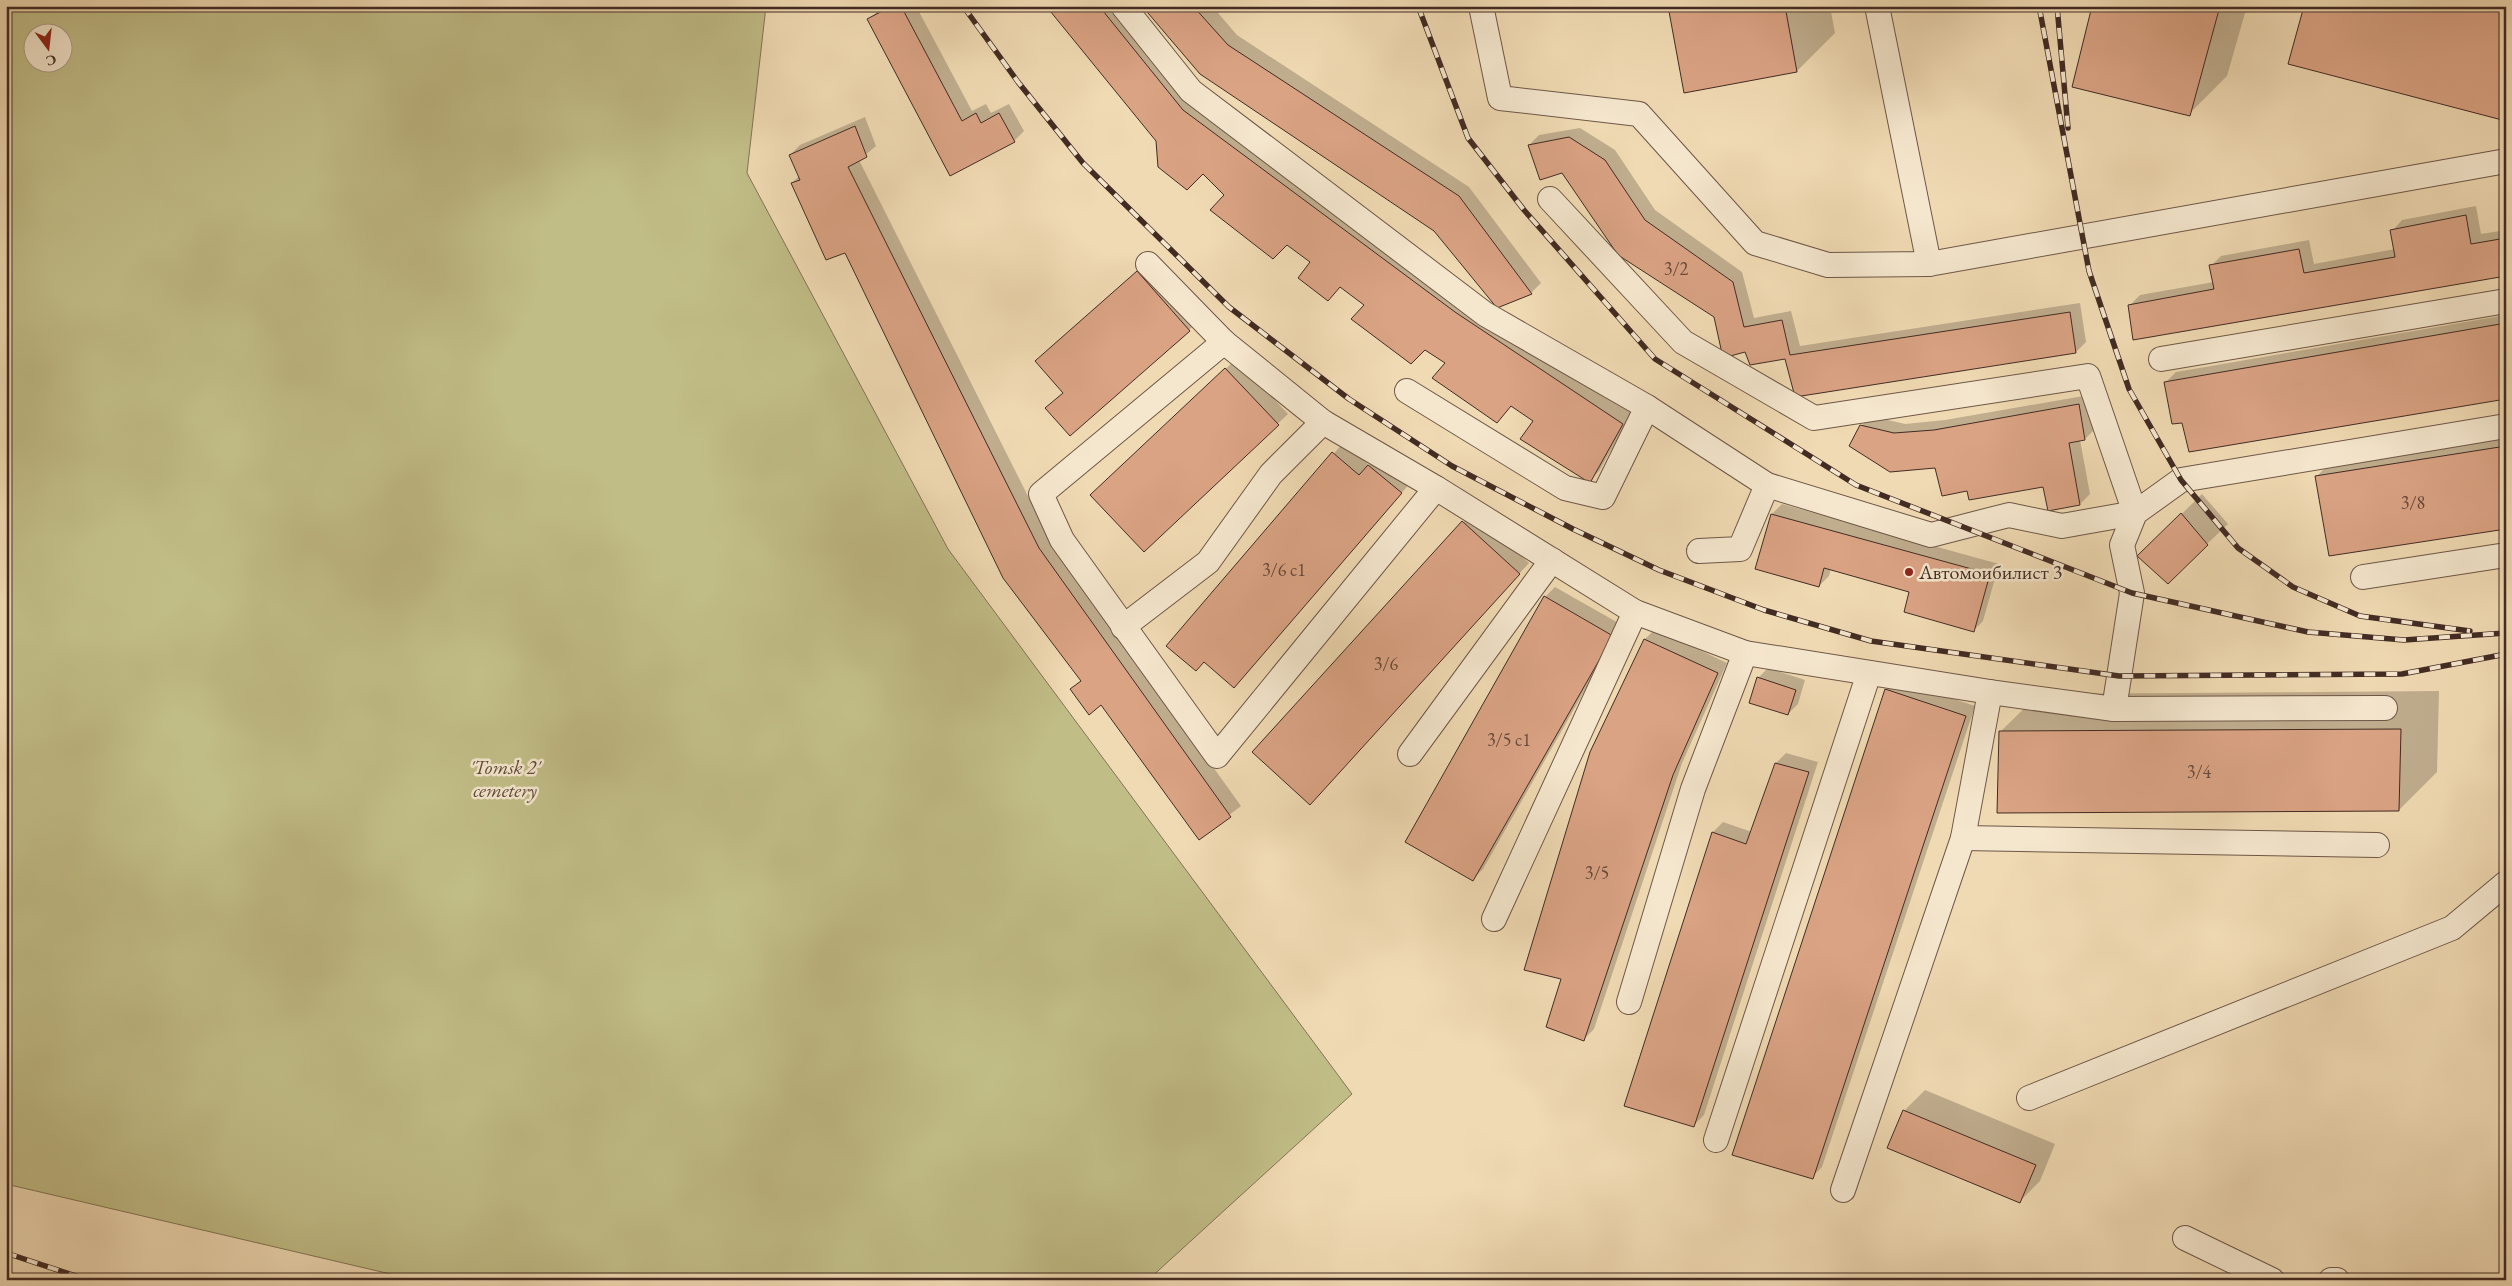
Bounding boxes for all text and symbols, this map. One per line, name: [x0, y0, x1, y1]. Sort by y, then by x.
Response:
north arrow: [22, 22, 72, 72]
text: С: [44, 51, 58, 71]
house number: 3/2: [1664, 257, 1689, 280]
house number: 3/8: [2401, 491, 2425, 514]
house number: 3/6 с1: [1262, 558, 1306, 581]
place label: Автомоибилист 3: [1918, 559, 2062, 585]
marker: Автомоибилист 3: [1903, 566, 1915, 578]
house number: 3/6: [1374, 652, 1399, 675]
house number: 3/5 с1: [1487, 728, 1531, 751]
park label: 'Tomsk 2' cemetery: [470, 754, 542, 803]
house number: 3/4: [2187, 760, 2212, 783]
house number: 3/5: [1585, 861, 1609, 884]

